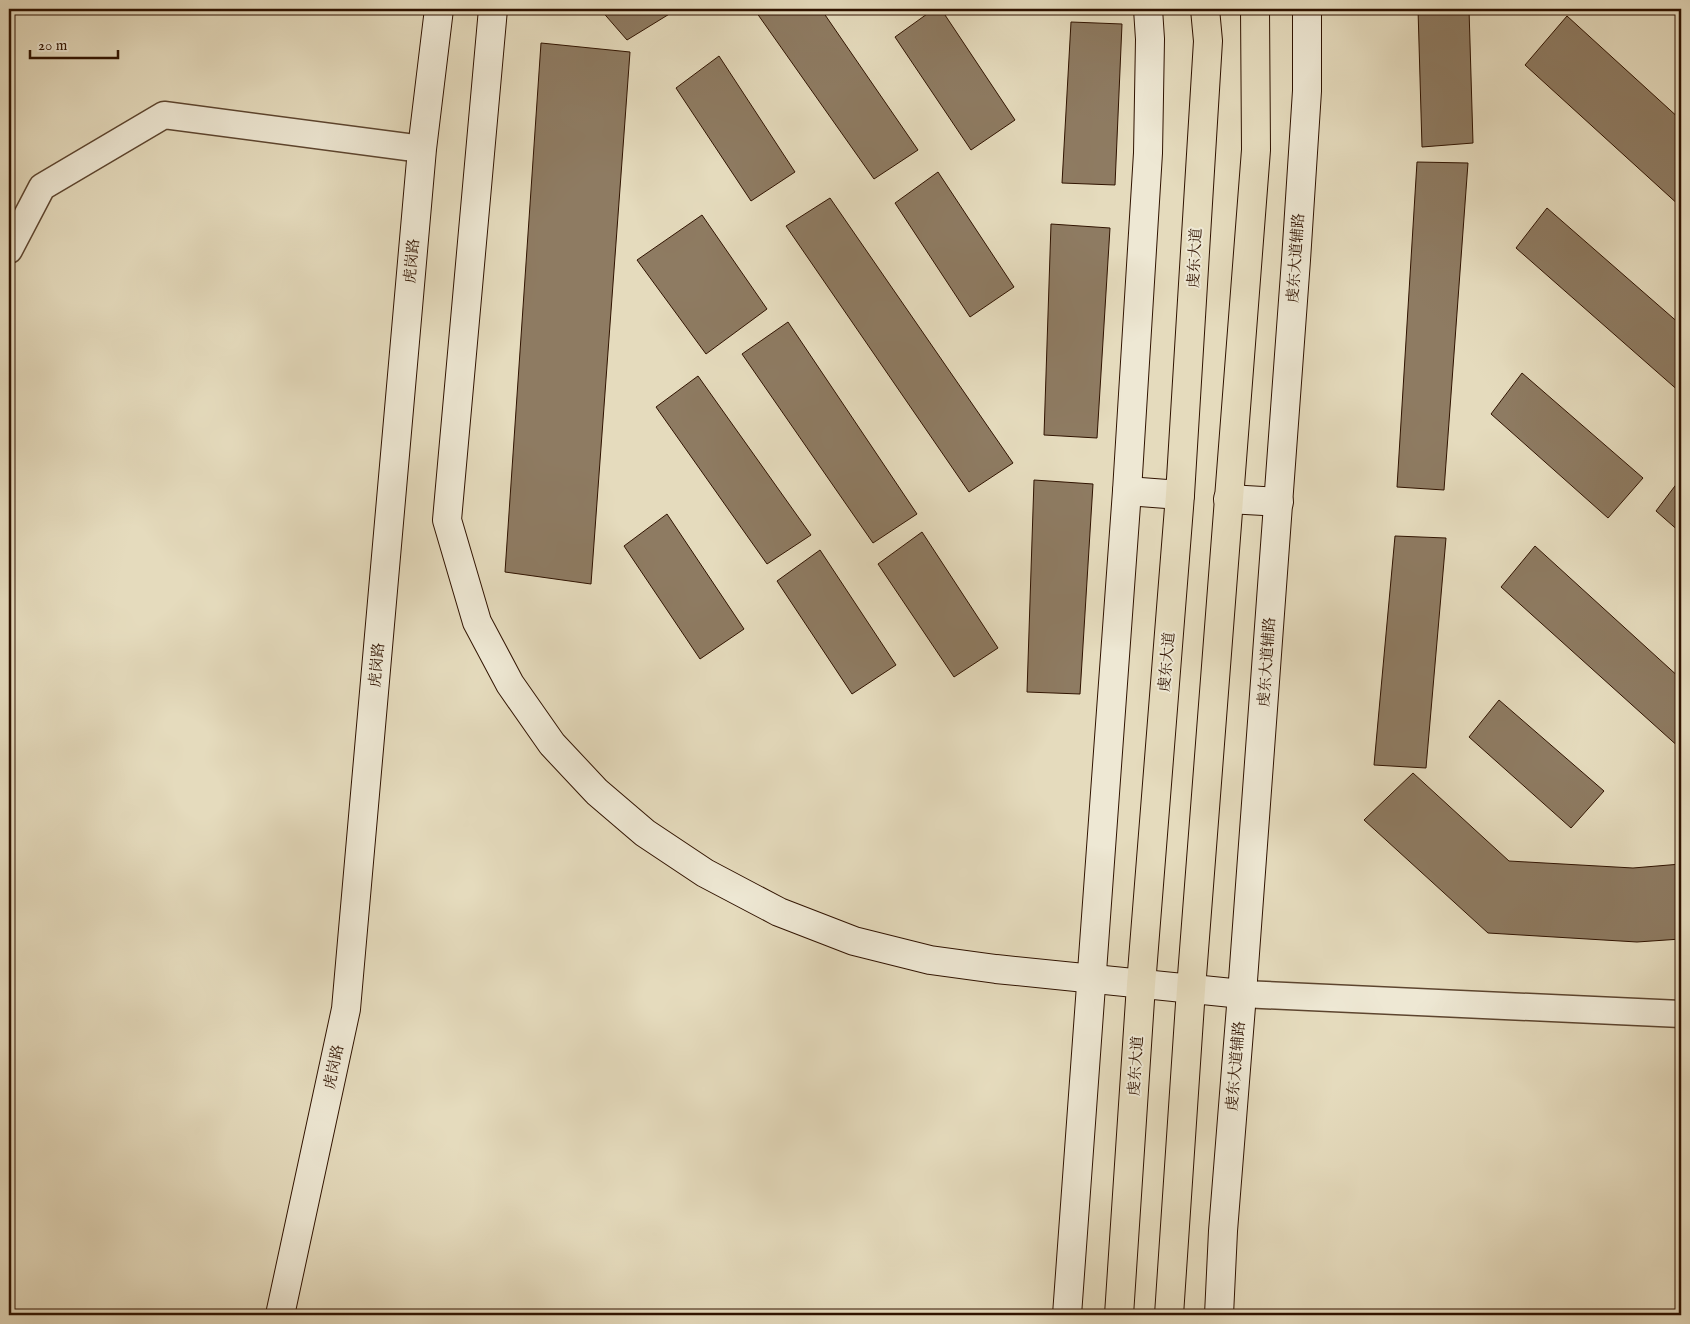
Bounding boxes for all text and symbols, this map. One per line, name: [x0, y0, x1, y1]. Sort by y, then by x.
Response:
scale bar: [30, 28, 118, 60]
text: 20 m: [38, 36, 68, 55]
street label: 虔东大道辅路: [1283, 212, 1309, 304]
street label: 虔东大道: [1184, 228, 1206, 288]
street label: 虎岗路: [401, 238, 423, 284]
street label: 虔东大道辅路: [1254, 616, 1280, 708]
street label: 虔东大道: [1155, 631, 1179, 693]
street label: 虎岗路: [366, 642, 388, 688]
street label: 虔东大道辅路: [1223, 1020, 1249, 1112]
street label: 虔东大道: [1124, 1035, 1148, 1097]
street label: 虎岗路: [320, 1043, 348, 1091]

